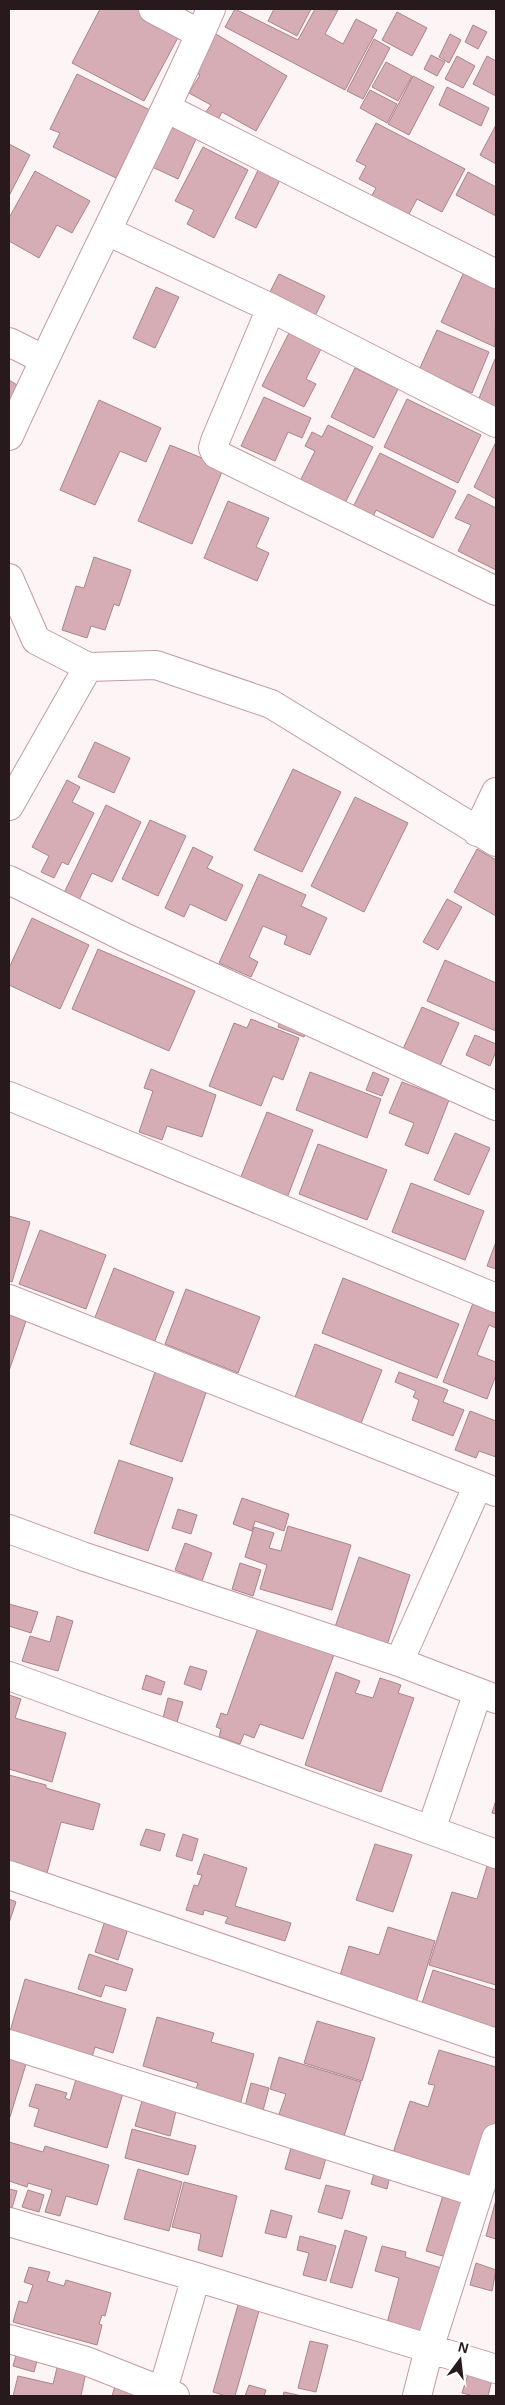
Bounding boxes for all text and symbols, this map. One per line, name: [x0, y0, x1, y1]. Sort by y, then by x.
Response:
north arrow: [435, 2335, 485, 2385]
text: N: [456, 2338, 470, 2356]

